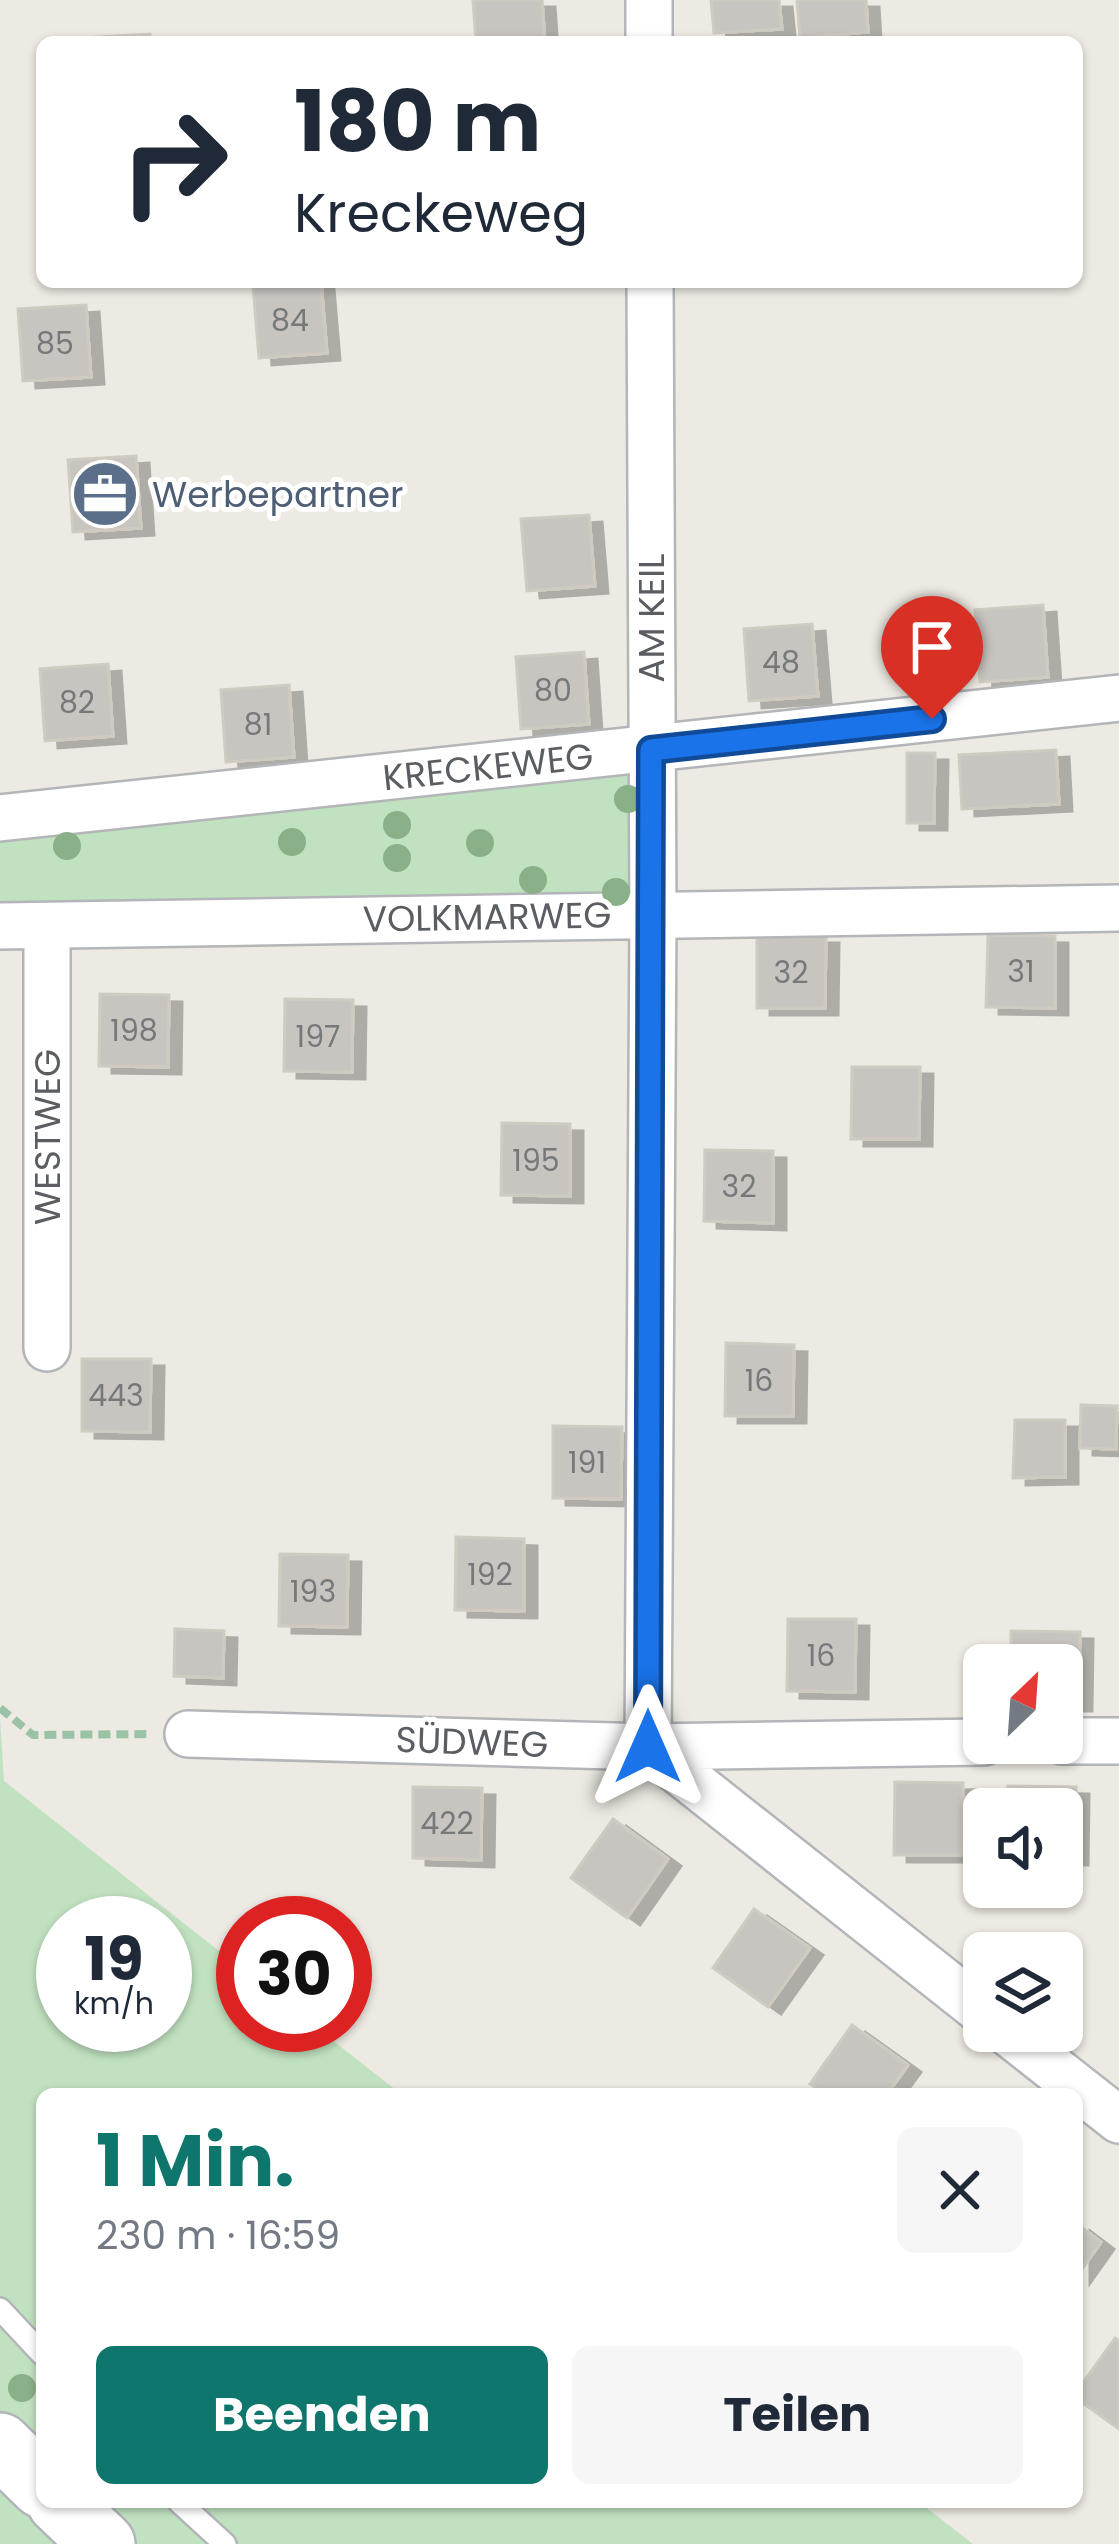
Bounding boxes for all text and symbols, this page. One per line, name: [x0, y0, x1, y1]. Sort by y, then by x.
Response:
text: 180 m: [294, 63, 542, 180]
icon: right: [96, 84, 252, 240]
text: Kreckeweg: [294, 175, 588, 251]
house number: 84: [271, 299, 309, 342]
house number: 85: [36, 322, 74, 365]
office icon: Werbepartner: [70, 459, 140, 529]
place label: Werbepartner: [152, 469, 404, 520]
street label: AM KEIL: [626, 553, 677, 683]
pin: [881, 596, 983, 719]
icon: arrive: [899, 614, 965, 680]
house number: 48: [762, 641, 800, 684]
house number: 80: [534, 669, 572, 712]
house number: 82: [59, 681, 95, 724]
house number: 81: [244, 703, 272, 746]
street label: KRECKEWEG: [380, 731, 596, 803]
street label: VOLKMARWEG: [362, 889, 612, 945]
house number: 31: [1007, 950, 1035, 993]
house number: 32: [774, 951, 808, 994]
house number: 198: [110, 1009, 158, 1052]
house number: 197: [296, 1015, 340, 1058]
street label: WESTWEG: [22, 1049, 73, 1225]
house number: 195: [512, 1139, 560, 1182]
house number: 32: [722, 1165, 756, 1208]
house number: 16: [745, 1359, 773, 1402]
house number: 443: [88, 1374, 144, 1417]
house number: 191: [568, 1441, 606, 1484]
house number: 192: [467, 1553, 513, 1596]
house number: 193: [290, 1570, 336, 1613]
house number: 16: [807, 1634, 835, 1677]
north arrow: [963, 1644, 1083, 1764]
map controls: [963, 1644, 1083, 2052]
position arrow: [585, 1684, 711, 1810]
street label: SÜDWEG: [395, 1714, 549, 1770]
button: sound: [963, 1788, 1083, 1908]
house number: 422: [420, 1802, 474, 1845]
speed limit sign: 30: [216, 1896, 372, 2052]
text: 19: [84, 1917, 144, 2001]
button: layers: [963, 1932, 1083, 2052]
text: km/h: [74, 1982, 154, 2025]
text: 1 Min.: [96, 2110, 295, 2211]
button: close: [897, 2127, 1023, 2253]
text: 230 m · 16:59: [96, 2208, 340, 2263]
button: Beenden: [96, 2346, 548, 2484]
button: Teilen: [572, 2346, 1023, 2484]

